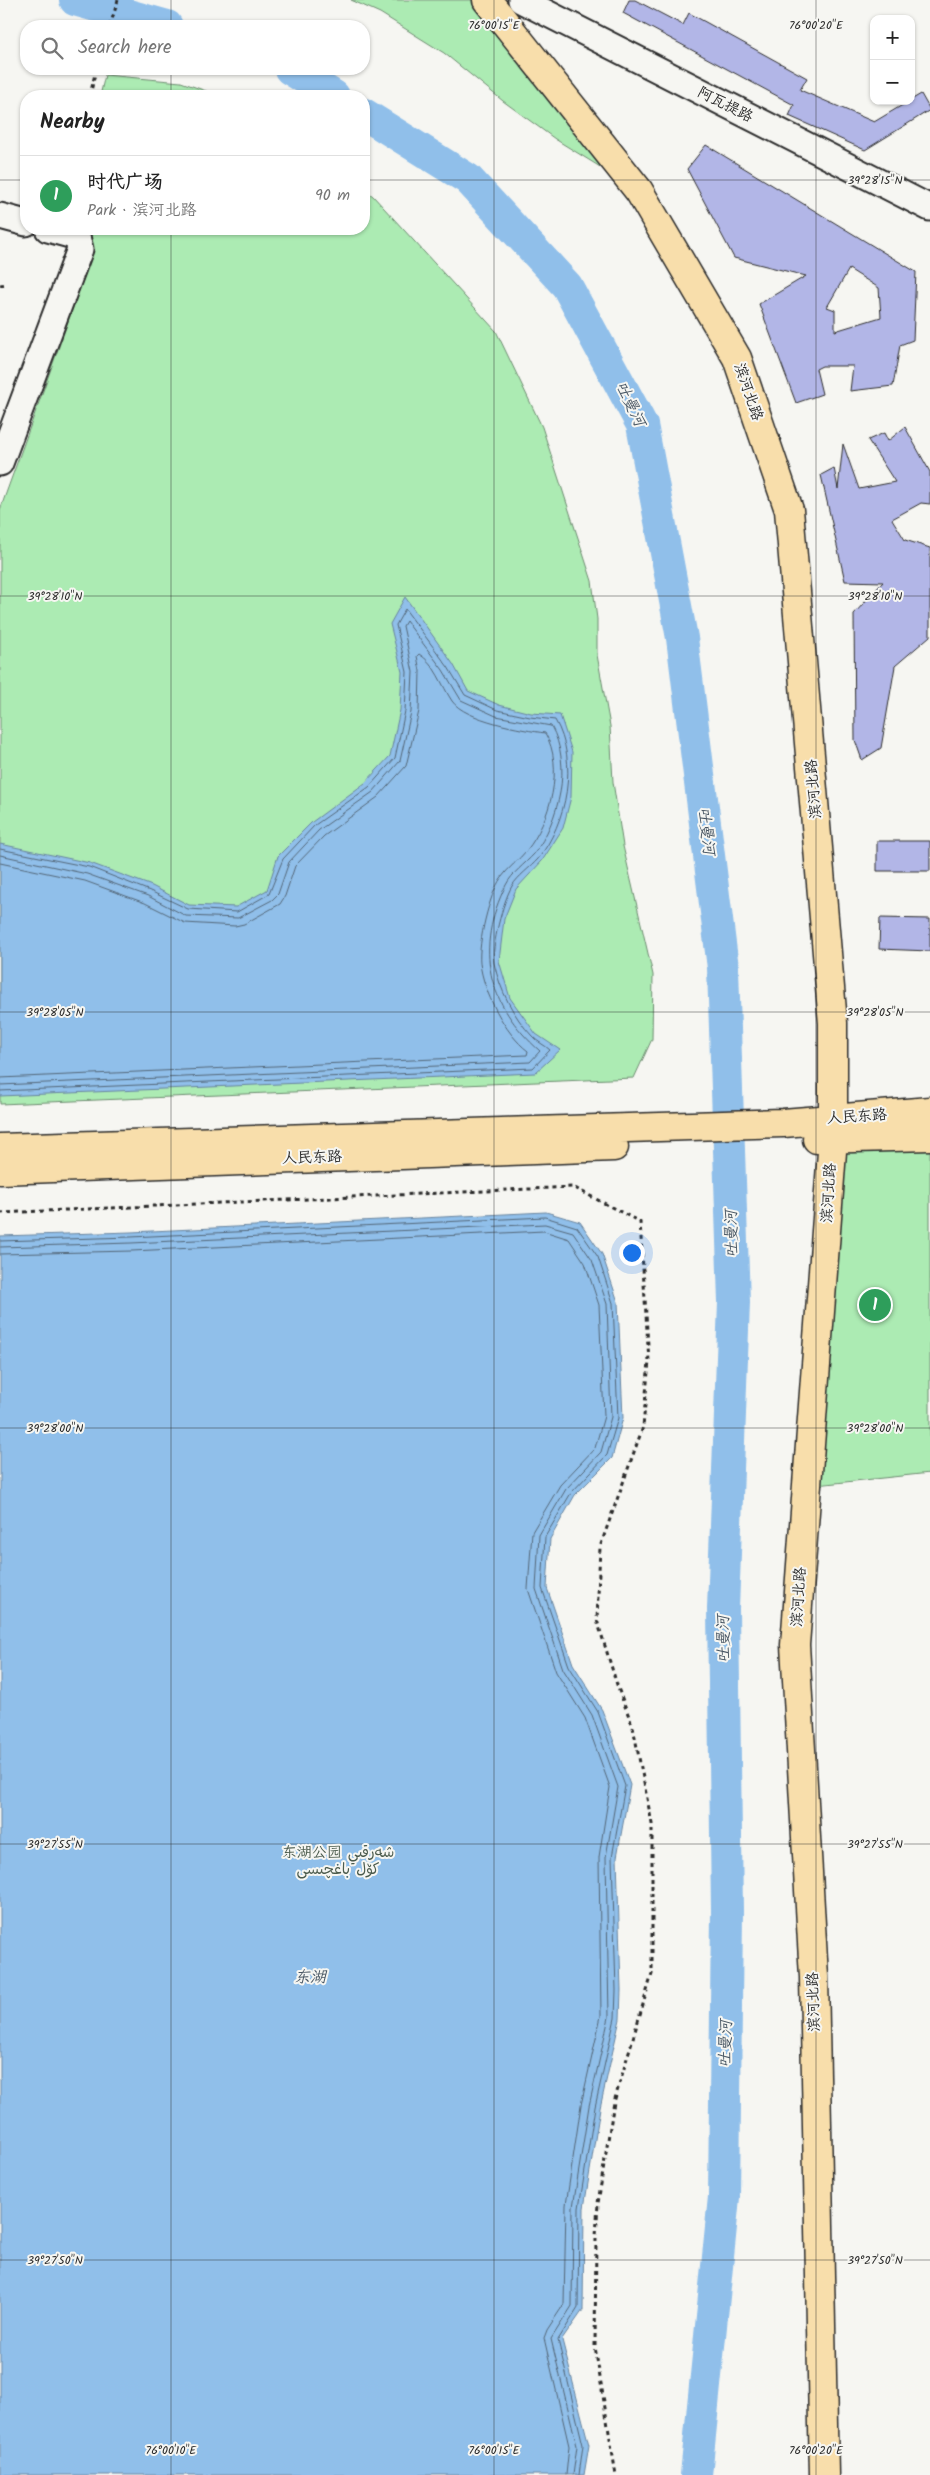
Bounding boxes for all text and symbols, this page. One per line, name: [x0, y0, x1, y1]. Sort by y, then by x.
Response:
map controls: [870, 15, 915, 105]
button: +: [870, 15, 915, 60]
text: 76°00'15"E: [468, 16, 521, 35]
text: 76°00'20"E: [789, 16, 844, 35]
search box: [20, 20, 370, 75]
text: Search here: [78, 33, 172, 63]
icon: search: [38, 34, 66, 62]
button: −: [870, 60, 915, 105]
street label: 阿瓦提路: [693, 81, 757, 129]
text: Nearby: [40, 106, 105, 139]
text: 时代广场: [87, 168, 163, 198]
text: 39°28'15"N: [847, 171, 903, 190]
text: 1: [54, 183, 58, 208]
text: 90 m: [315, 183, 350, 208]
text: Park · 滨河北路: [87, 198, 197, 223]
street label: 滨河北路: [727, 360, 769, 424]
water label: 吐曼河: [608, 377, 653, 434]
text: 39°28'10"N: [28, 587, 82, 606]
text: 39°28'10"N: [848, 587, 902, 606]
street label: 滨河北路: [799, 758, 829, 820]
water label: 吐曼河: [691, 806, 722, 859]
text: 39°28'05"N: [26, 1003, 84, 1022]
text: 39°28'05"N: [846, 1003, 904, 1022]
street label: 人民东路: [826, 1103, 888, 1131]
street label: 人民东路: [282, 1145, 342, 1171]
street label: 滨河北路: [815, 1162, 843, 1224]
water label: 吐曼河: [719, 1207, 745, 1258]
your location: [619, 1240, 645, 1266]
pin: 1: [859, 1286, 891, 1324]
text: 39°28'00"N: [27, 1419, 83, 1438]
text: 39°28'00"N: [847, 1419, 903, 1438]
street label: 滨河北路: [785, 1566, 813, 1628]
water label: 吐曼河: [711, 1612, 737, 1663]
text: 39°27'55"N: [27, 1835, 83, 1854]
text: 39°27'55"N: [847, 1835, 903, 1854]
park label: 东湖公园 شەرقىي كۆل باغچىسى: [282, 1841, 394, 1882]
water label: 东湖: [294, 1965, 328, 1990]
street label: 滨河北路: [801, 1972, 827, 2032]
water label: 吐曼河: [713, 2017, 739, 2068]
text: 39°27'50"N: [27, 2251, 83, 2270]
text: 39°27'50"N: [847, 2251, 903, 2270]
text: 76°00'10"E: [146, 2441, 197, 2460]
text: 76°00'15"E: [468, 2441, 521, 2460]
text: 76°00'20"E: [789, 2441, 844, 2460]

